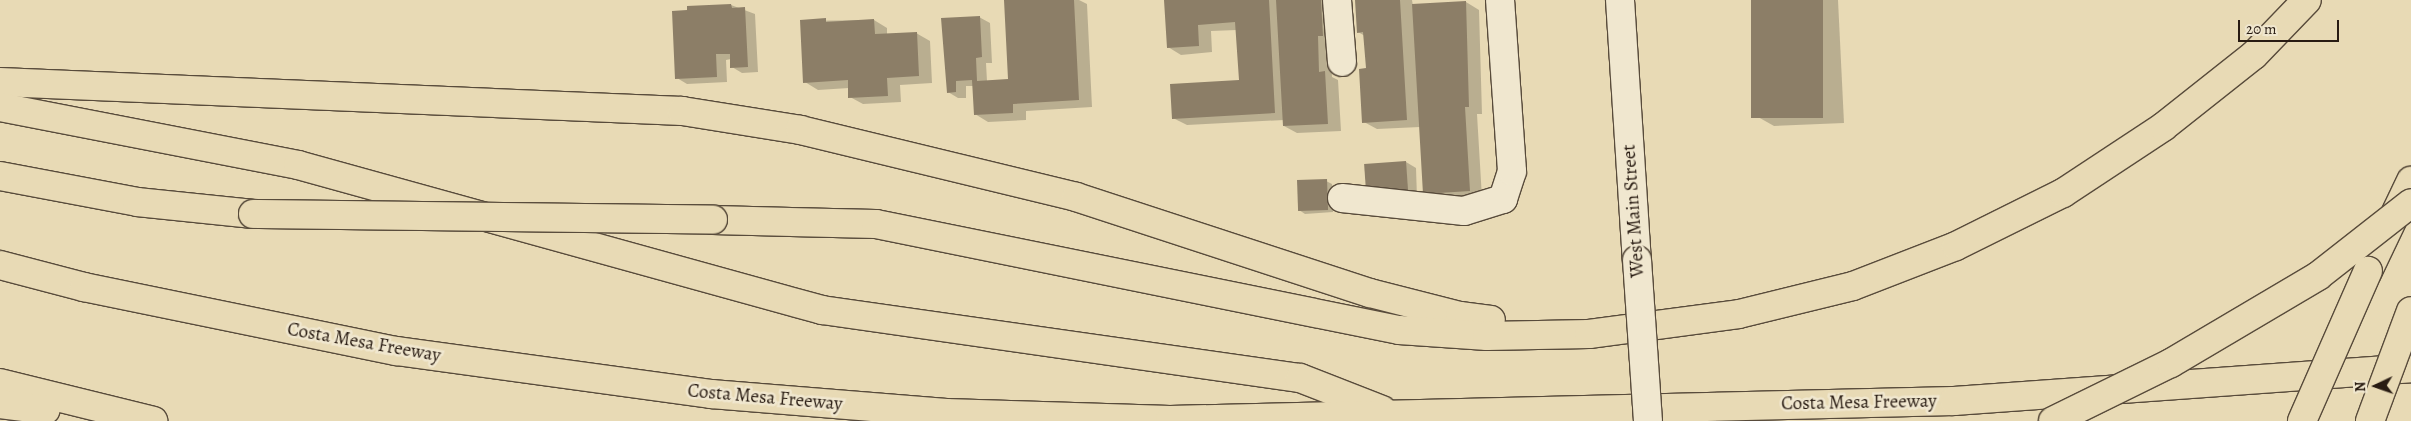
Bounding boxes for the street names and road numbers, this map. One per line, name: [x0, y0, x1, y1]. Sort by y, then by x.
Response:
street label: West Main Street: [1618, 144, 1650, 278]
street label: Costa Mesa Freeway: [285, 318, 443, 368]
street label: Costa Mesa Freeway: [687, 380, 843, 416]
street label: Costa Mesa Freeway: [1781, 390, 1937, 416]

